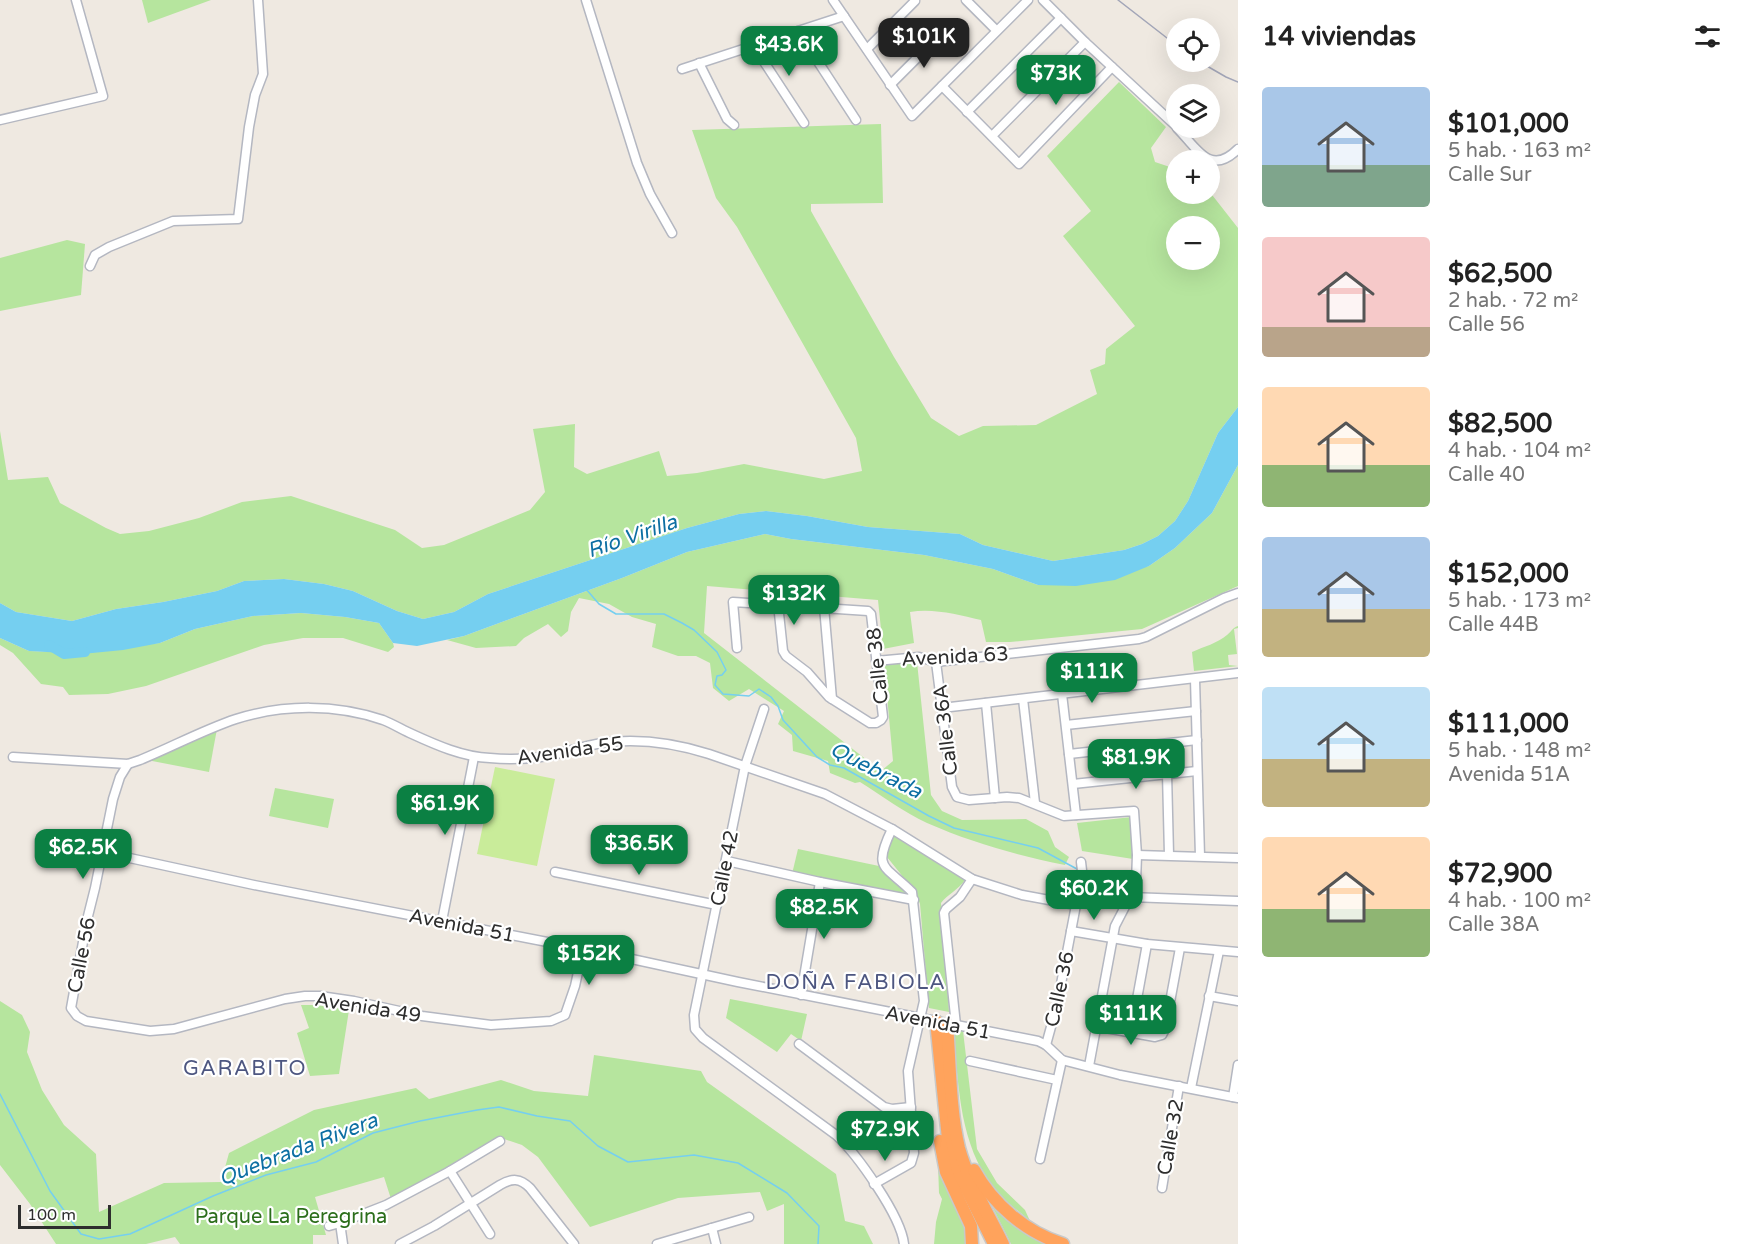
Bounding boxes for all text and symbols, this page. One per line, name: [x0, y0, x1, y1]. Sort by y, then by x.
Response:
pin: $101K: [882, 18, 966, 69]
map controls: [1166, 18, 1220, 270]
button: locate: [1166, 18, 1220, 72]
icon: filters: [1691, 20, 1724, 53]
text: 14 viviendas: [1262, 21, 1416, 52]
text: $101K: [892, 25, 956, 49]
pin: $43.6K: [740, 26, 838, 77]
text: $43.6K: [755, 33, 823, 57]
pin: $73K: [1020, 55, 1092, 106]
text: $73K: [1031, 62, 1081, 86]
button: layers: [1166, 84, 1220, 138]
text: $101,000: [1448, 108, 1569, 139]
icon: home: [1310, 111, 1382, 183]
text: 5 hab. · 163 m²: [1448, 139, 1591, 163]
button: +: [1166, 150, 1220, 204]
text: Calle Sur: [1448, 163, 1532, 187]
button: −: [1166, 216, 1220, 270]
text: $62,500: [1448, 258, 1552, 289]
icon: home: [1310, 261, 1382, 333]
text: 2 hab. · 72 m²: [1448, 289, 1578, 313]
text: Calle 56: [1448, 313, 1525, 337]
text: $82,500: [1448, 408, 1552, 439]
icon: home: [1310, 411, 1382, 483]
text: 4 hab. · 104 m²: [1448, 439, 1591, 463]
text: Calle 40: [1448, 463, 1525, 487]
water label: Río Virilla: [584, 509, 682, 564]
text: $152,000: [1448, 558, 1569, 589]
icon: home: [1310, 561, 1382, 633]
pin: $132K: [752, 575, 836, 626]
text: $132K: [762, 582, 826, 606]
text: 5 hab. · 173 m²: [1448, 589, 1591, 613]
text: Calle 44B: [1448, 613, 1539, 637]
street label: Calle 38: [862, 626, 894, 705]
street label: Avenida 63: [901, 642, 1009, 672]
pin: $111K: [1050, 653, 1134, 704]
text: $111K: [1060, 660, 1124, 684]
street label: Calle 36A: [928, 683, 963, 777]
text: $111,000: [1448, 708, 1569, 739]
icon: home: [1310, 711, 1382, 783]
street label: Avenida 55: [515, 732, 625, 770]
water label: Quebrada: [826, 737, 927, 805]
pin: $81.9K: [1087, 739, 1185, 790]
text: 5 hab. · 148 m²: [1448, 739, 1591, 763]
text: $81.9K: [1102, 746, 1170, 770]
text: Avenida 51A: [1448, 763, 1570, 787]
pin: $61.9K: [396, 785, 494, 836]
text: $61.9K: [411, 792, 479, 816]
pin: $36.5K: [590, 825, 688, 876]
street label: Calle 42: [706, 828, 744, 908]
pin: $62.5K: [34, 829, 132, 880]
text: $36.5K: [605, 832, 673, 856]
text: $62.5K: [49, 836, 117, 860]
text: $72,900: [1448, 858, 1552, 889]
icon: home: [1310, 861, 1382, 933]
pin: $60.2K: [1045, 870, 1143, 921]
text: $60.2K: [1060, 877, 1128, 901]
pin: $82.5K: [775, 889, 873, 940]
text: 4 hab. · 100 m²: [1448, 889, 1591, 913]
text: $82.5K: [790, 896, 858, 920]
street label: Avenida 51: [407, 904, 517, 948]
text: Calle 38A: [1448, 913, 1540, 937]
street label: Calle 56: [63, 915, 101, 995]
pin: $152K: [547, 935, 631, 986]
text: $152K: [557, 942, 621, 966]
street label: Calle 36: [1040, 949, 1080, 1029]
district label: DOÑA FABIOLA: [765, 970, 947, 995]
street label: Avenida 49: [313, 988, 423, 1028]
pin: $111K: [1089, 995, 1173, 1046]
street label: Avenida 51: [883, 1001, 993, 1045]
text: $111K: [1099, 1002, 1163, 1026]
district label: GARABITO: [183, 1056, 307, 1081]
street label: Calle 32: [1153, 1097, 1189, 1177]
water label: Quebrada Rivera: [215, 1107, 382, 1191]
pin: $72.9K: [836, 1111, 934, 1162]
text: $72.9K: [851, 1118, 919, 1142]
scale bar: [18, 1202, 111, 1230]
text: 100 m: [27, 1205, 76, 1225]
park label: Parque La Peregrina: [195, 1205, 387, 1229]

